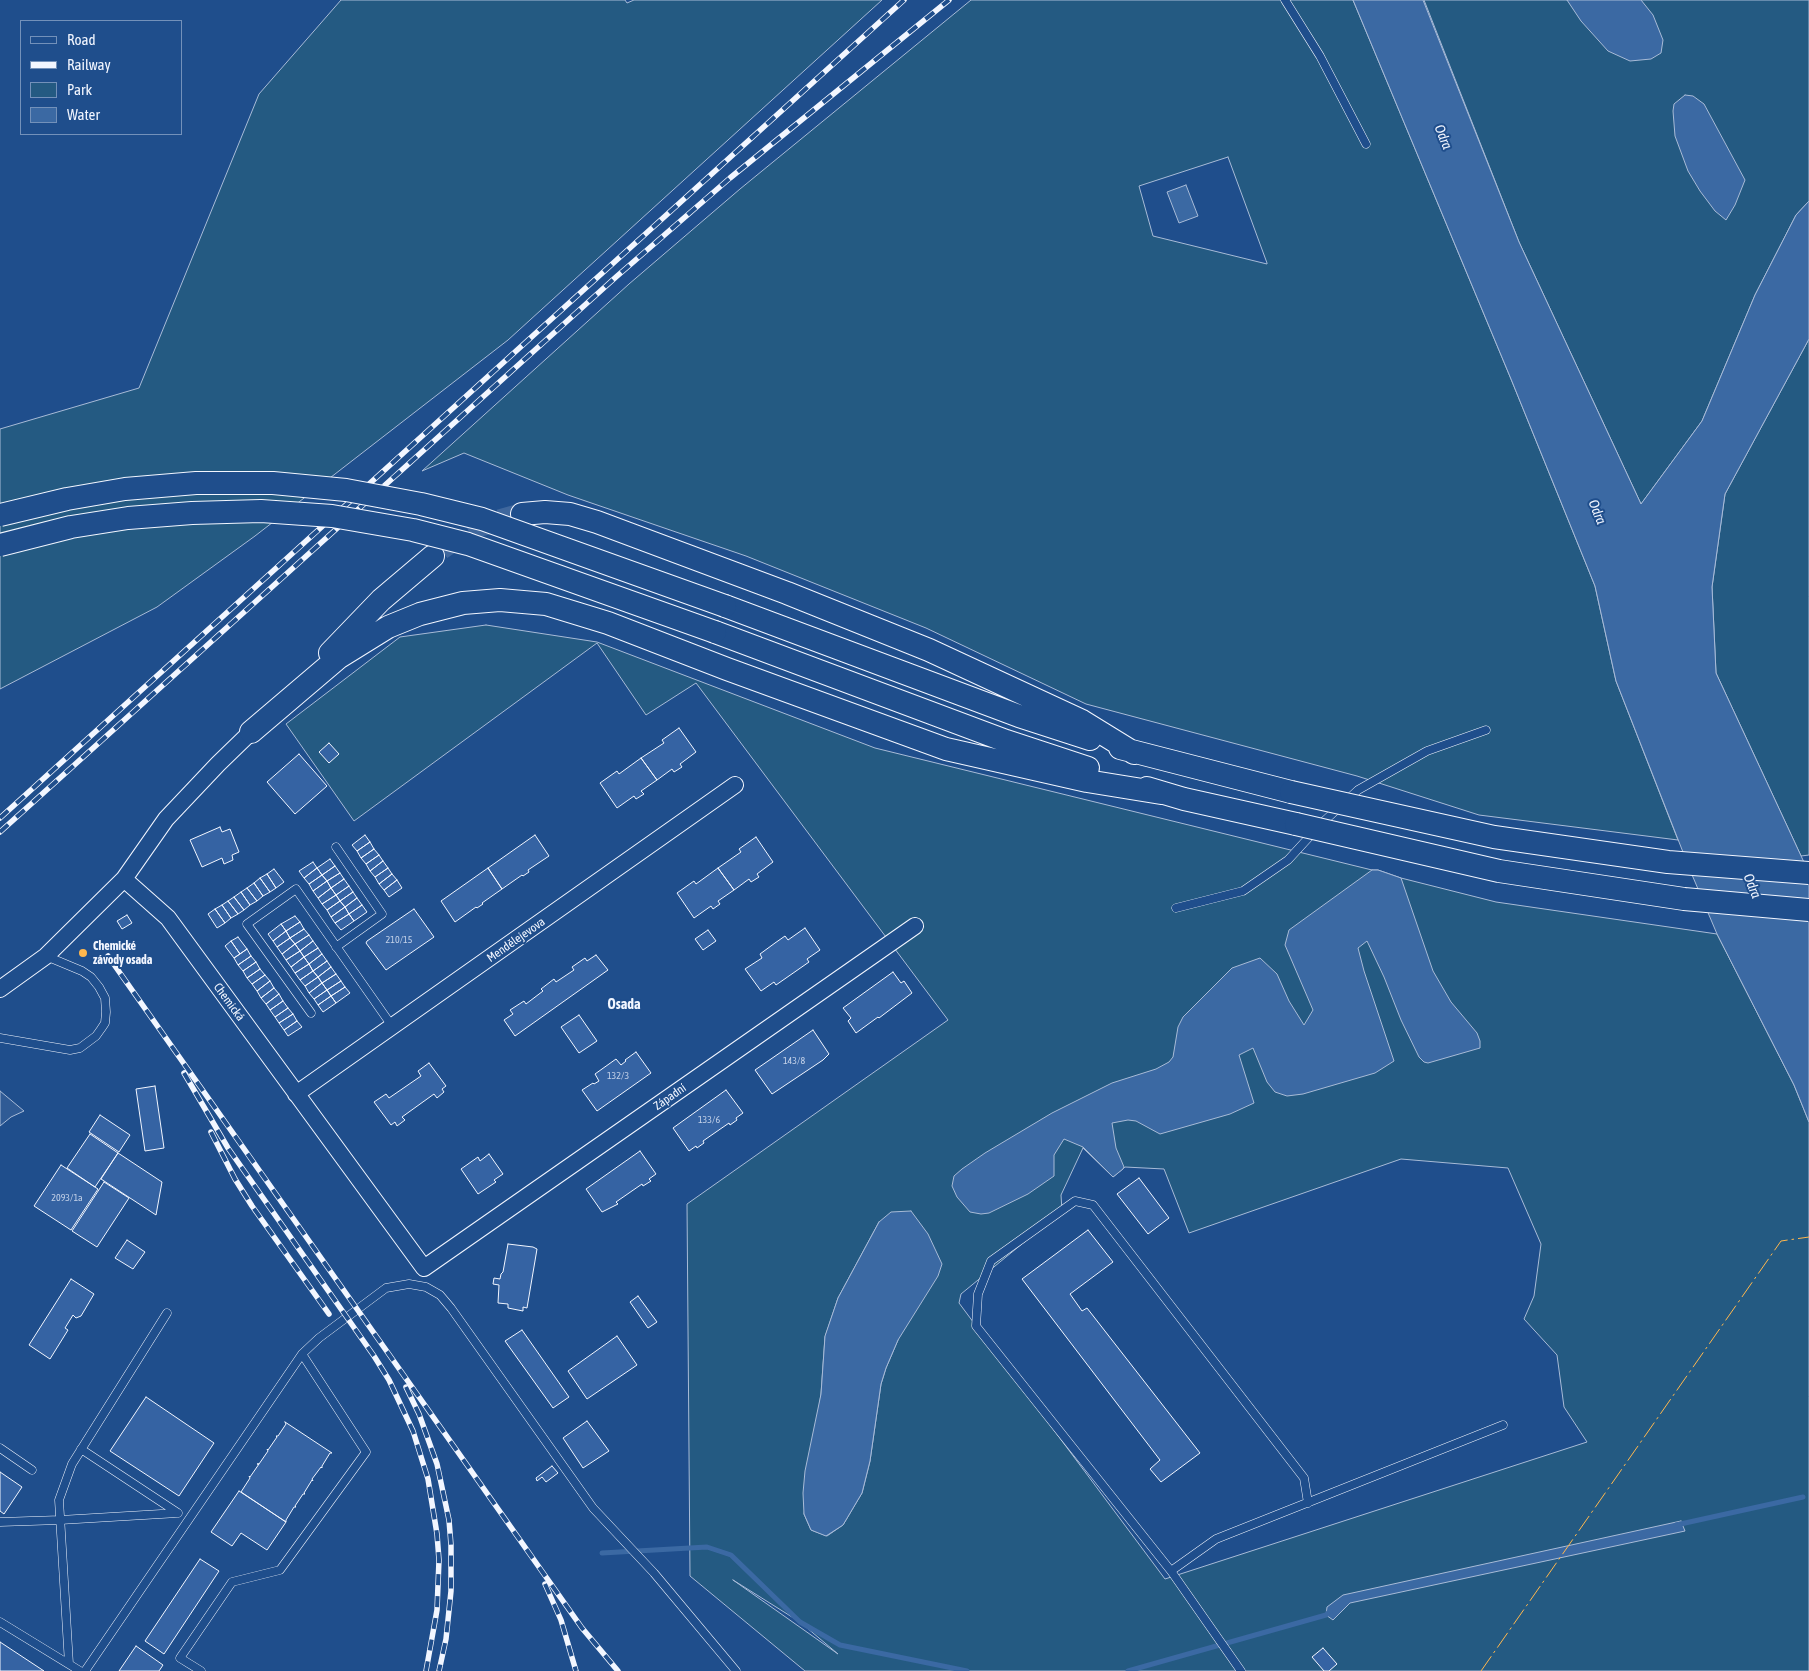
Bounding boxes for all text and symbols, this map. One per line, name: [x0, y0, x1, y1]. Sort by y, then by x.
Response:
legend: [20, 20, 182, 135]
text: Road: [67, 31, 96, 48]
text: Railway: [67, 56, 111, 73]
text: Park: [67, 81, 92, 98]
text: Water: [67, 106, 100, 123]
water label: Odra: [1431, 122, 1455, 152]
water label: Odra: [1585, 497, 1609, 527]
water label: Odra: [1740, 871, 1764, 901]
street label: Mendělejevova: [484, 915, 548, 965]
house number: 210/15: [386, 934, 412, 946]
place label: Chemické závody osada: [93, 939, 152, 967]
marker: Chemické závody osada: [77, 947, 89, 959]
street label: Chemická: [210, 980, 248, 1024]
district label: Osada: [608, 997, 640, 1013]
house number: 143/8: [783, 1055, 805, 1067]
house number: 132/3: [607, 1070, 629, 1082]
street label: Západní: [651, 1081, 689, 1113]
house number: 133/6: [698, 1114, 720, 1126]
house number: 2093/1a: [51, 1192, 83, 1204]

